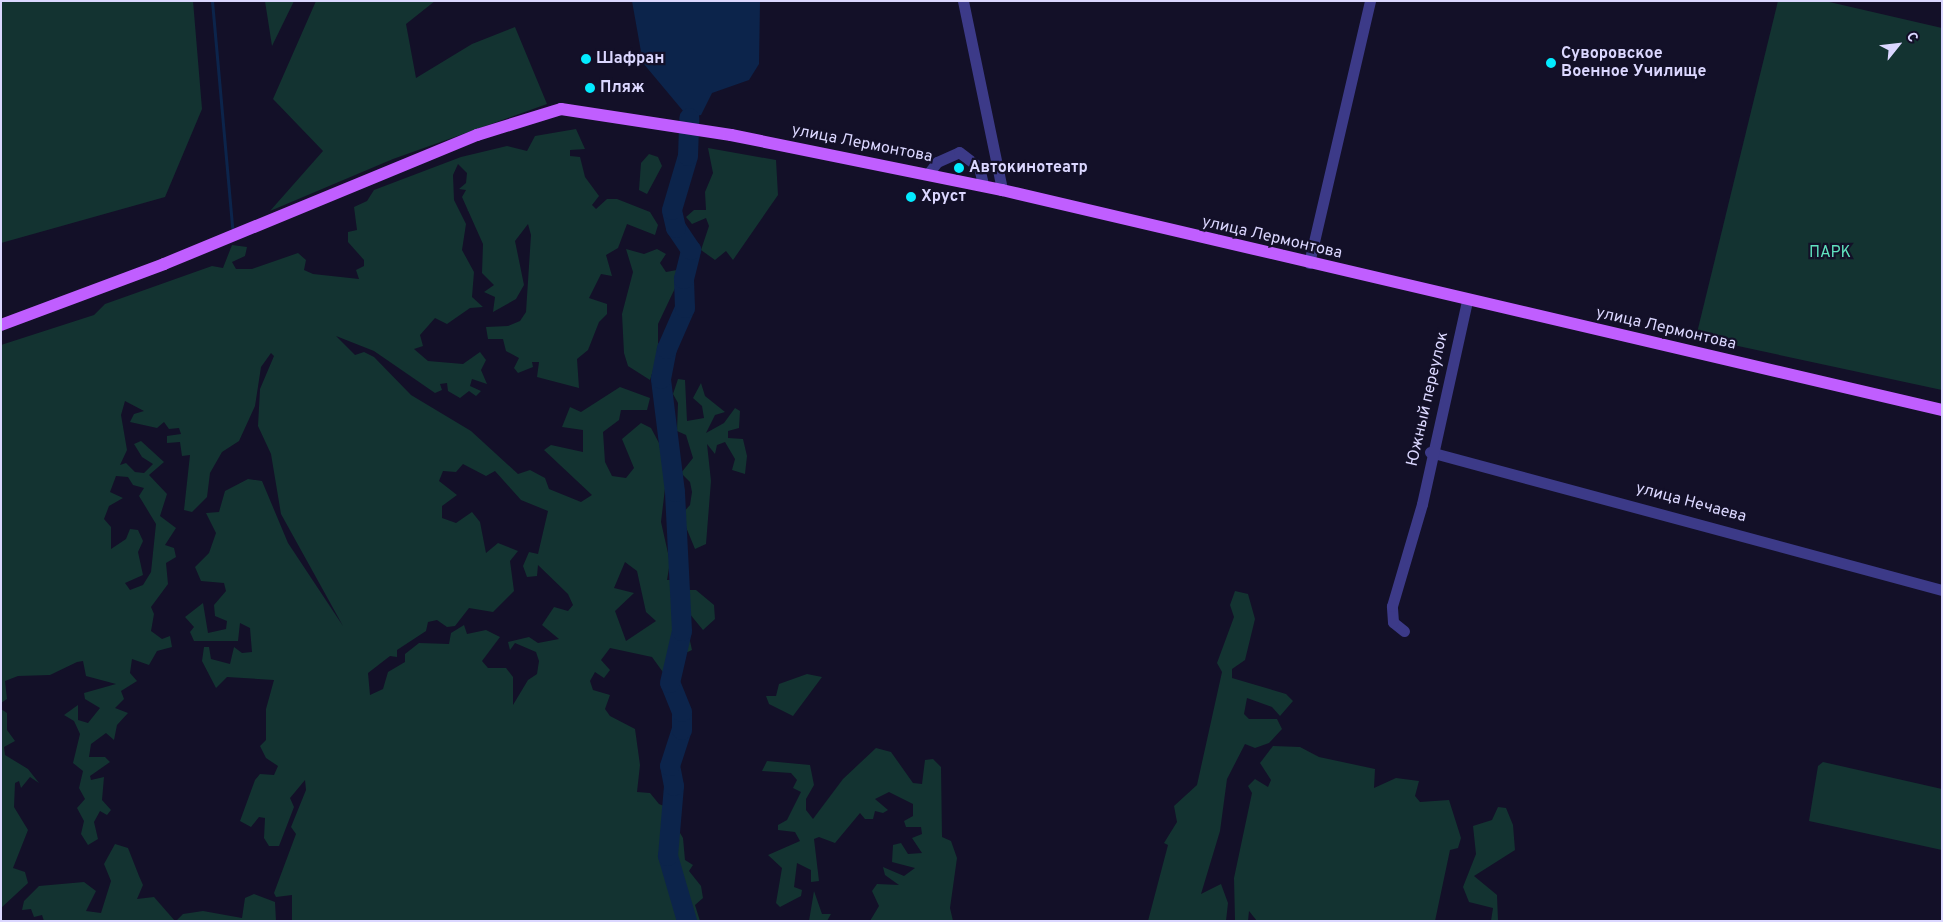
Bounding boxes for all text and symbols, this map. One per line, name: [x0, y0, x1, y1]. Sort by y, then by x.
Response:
north arrow: [1873, 20, 1923, 70]
text: С: [1902, 29, 1921, 46]
place label: Суворовское Военное Училище: [1561, 44, 1706, 82]
place label: Шафран: [596, 49, 665, 69]
marker: Шафран: [580, 53, 592, 65]
marker: Суворовское Военное Училище: [1545, 57, 1557, 69]
place label: Пляж: [600, 78, 645, 98]
marker: Пляж: [584, 82, 596, 94]
street label: улица Лермонтова: [790, 121, 934, 167]
place label: Автокинотеатр: [969, 158, 1088, 178]
marker: Автокинотеатр: [953, 162, 965, 174]
place label: Хруст: [921, 187, 966, 207]
marker: Хруст: [905, 191, 917, 203]
street label: улица Лермонтова: [1200, 213, 1344, 263]
park label: ПАРК: [1809, 243, 1851, 263]
street label: улица Лермонтова: [1594, 304, 1738, 354]
street label: Южный переулок: [1403, 330, 1453, 468]
street label: улица Нечаева: [1634, 479, 1748, 527]

